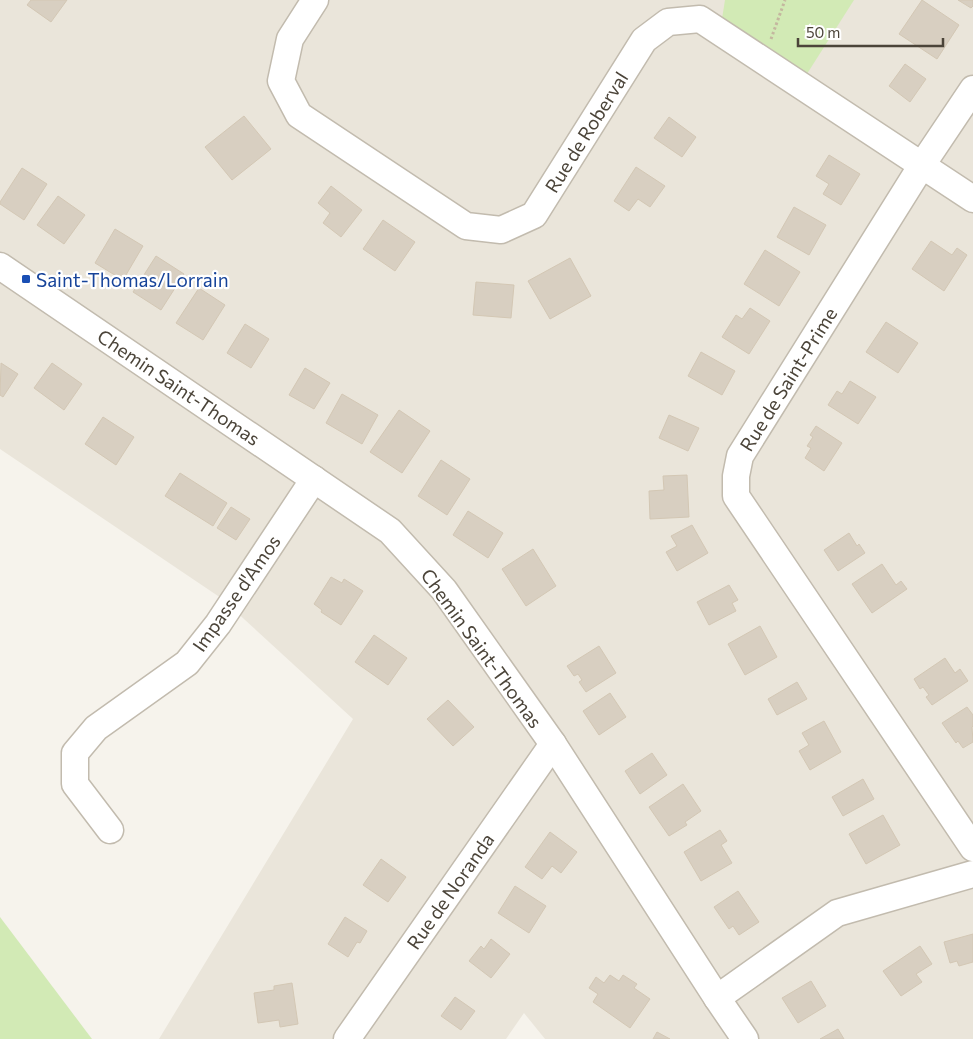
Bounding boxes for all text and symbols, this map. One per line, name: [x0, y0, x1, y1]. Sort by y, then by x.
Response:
scale bar: [798, 15, 943, 47]
text: 50 m: [806, 23, 840, 41]
street label: Rue de Roberval: [540, 67, 632, 197]
place label: Saint-Thomas/Lorrain: [36, 268, 229, 291]
marker: Saint-Thomas/Lorrain: [20, 273, 32, 285]
street label: Rue de Saint-Prime: [734, 303, 842, 455]
street label: Chemin Saint-Thomas: [93, 324, 265, 450]
street label: Impasse d'Amos: [187, 530, 285, 656]
street label: Chemin Saint-Thomas: [417, 564, 547, 732]
street label: Rue de Noranda: [401, 829, 499, 953]

